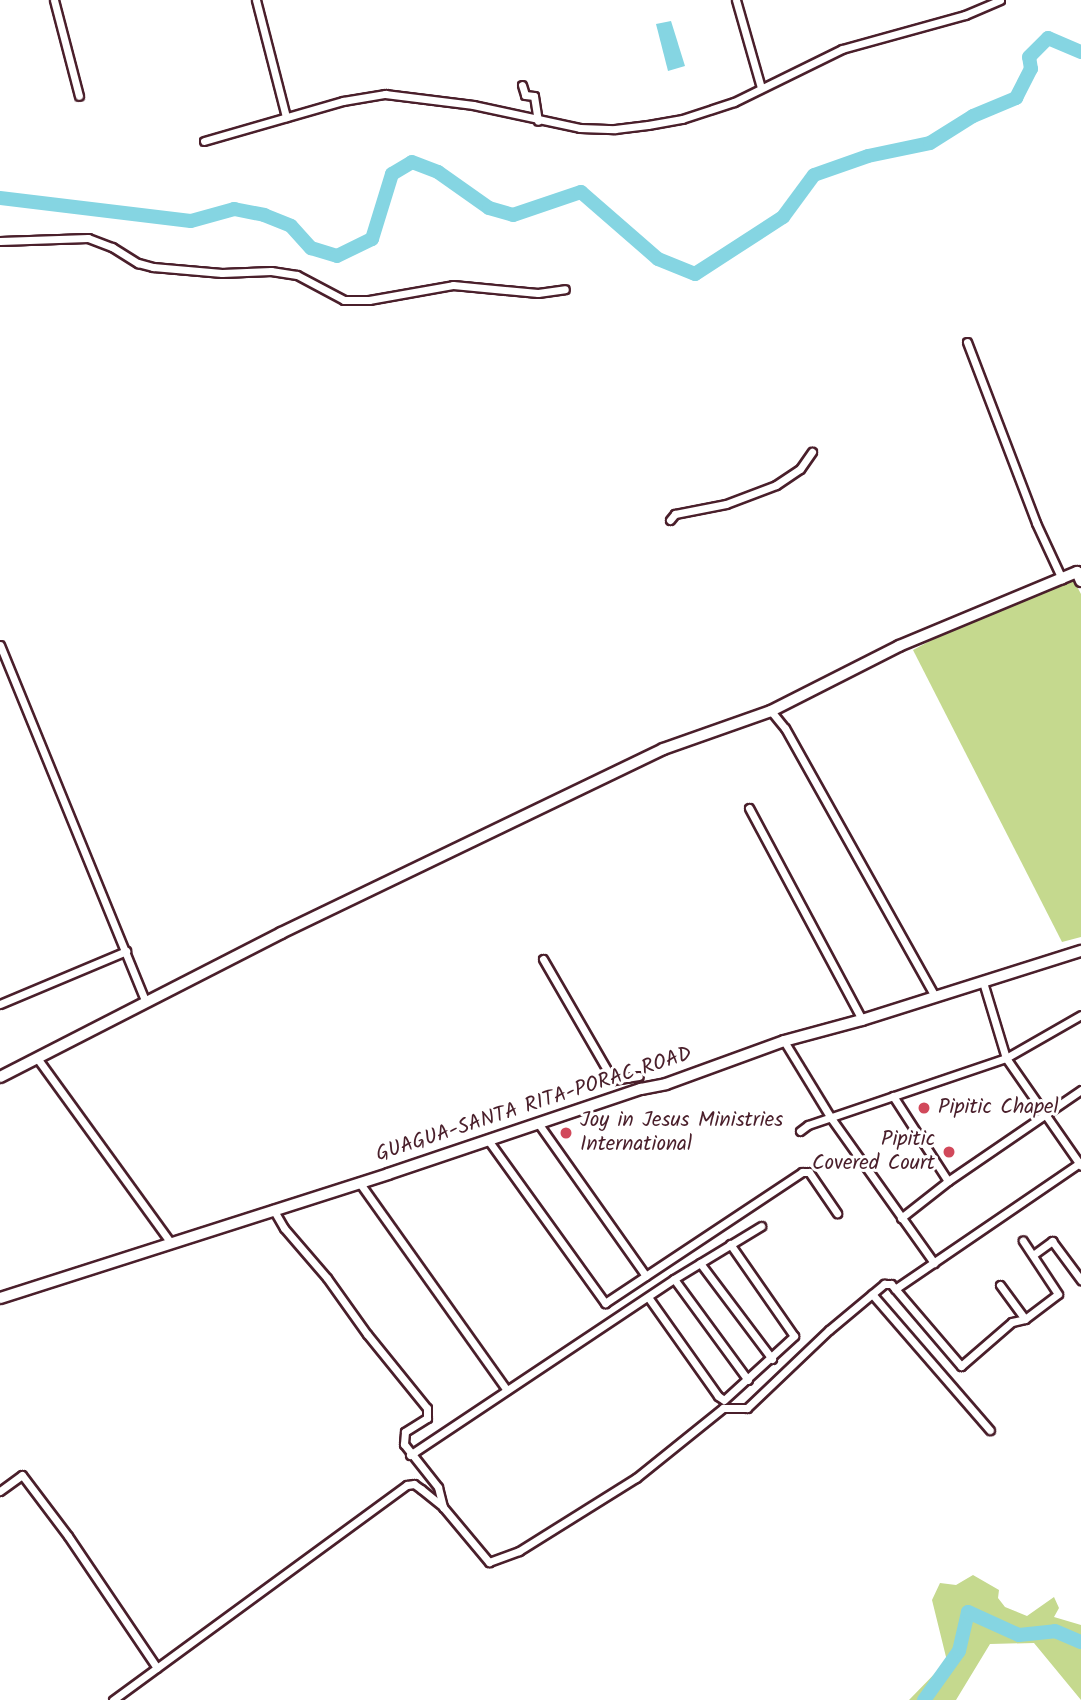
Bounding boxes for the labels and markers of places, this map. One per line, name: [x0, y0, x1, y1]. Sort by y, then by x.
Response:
place label: Pipitic Chapel: [938, 1095, 1059, 1121]
marker: Pipitic Chapel: [916, 1100, 932, 1116]
place label: Joy in Jesus Ministries International: [580, 1108, 783, 1158]
marker: Joy in Jesus Ministries International: [558, 1125, 574, 1141]
place label: Pipitic Covered Court: [812, 1127, 935, 1177]
marker: Pipitic Covered Court: [941, 1144, 957, 1160]

